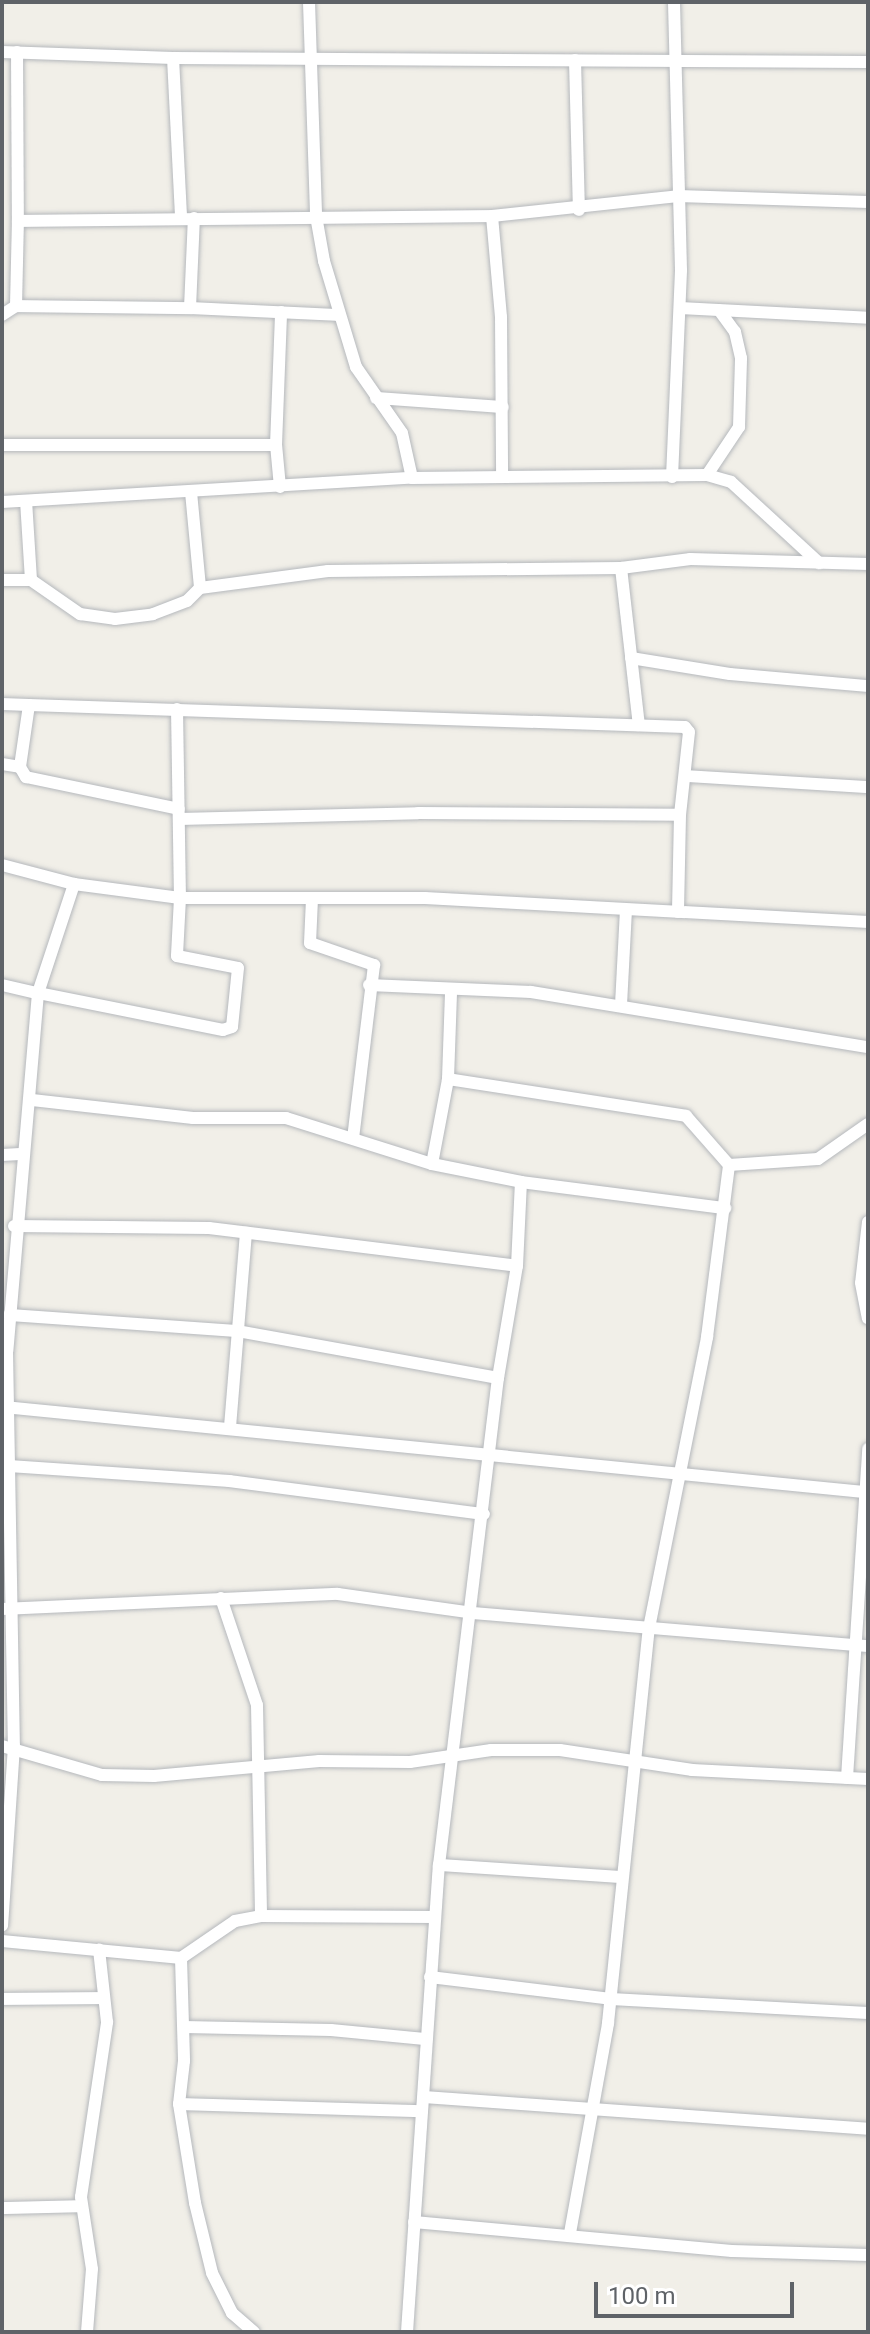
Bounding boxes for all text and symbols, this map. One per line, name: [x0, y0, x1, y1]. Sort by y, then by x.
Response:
scale bar: [598, 2266, 798, 2316]
text: 100 m: [608, 2282, 675, 2310]

